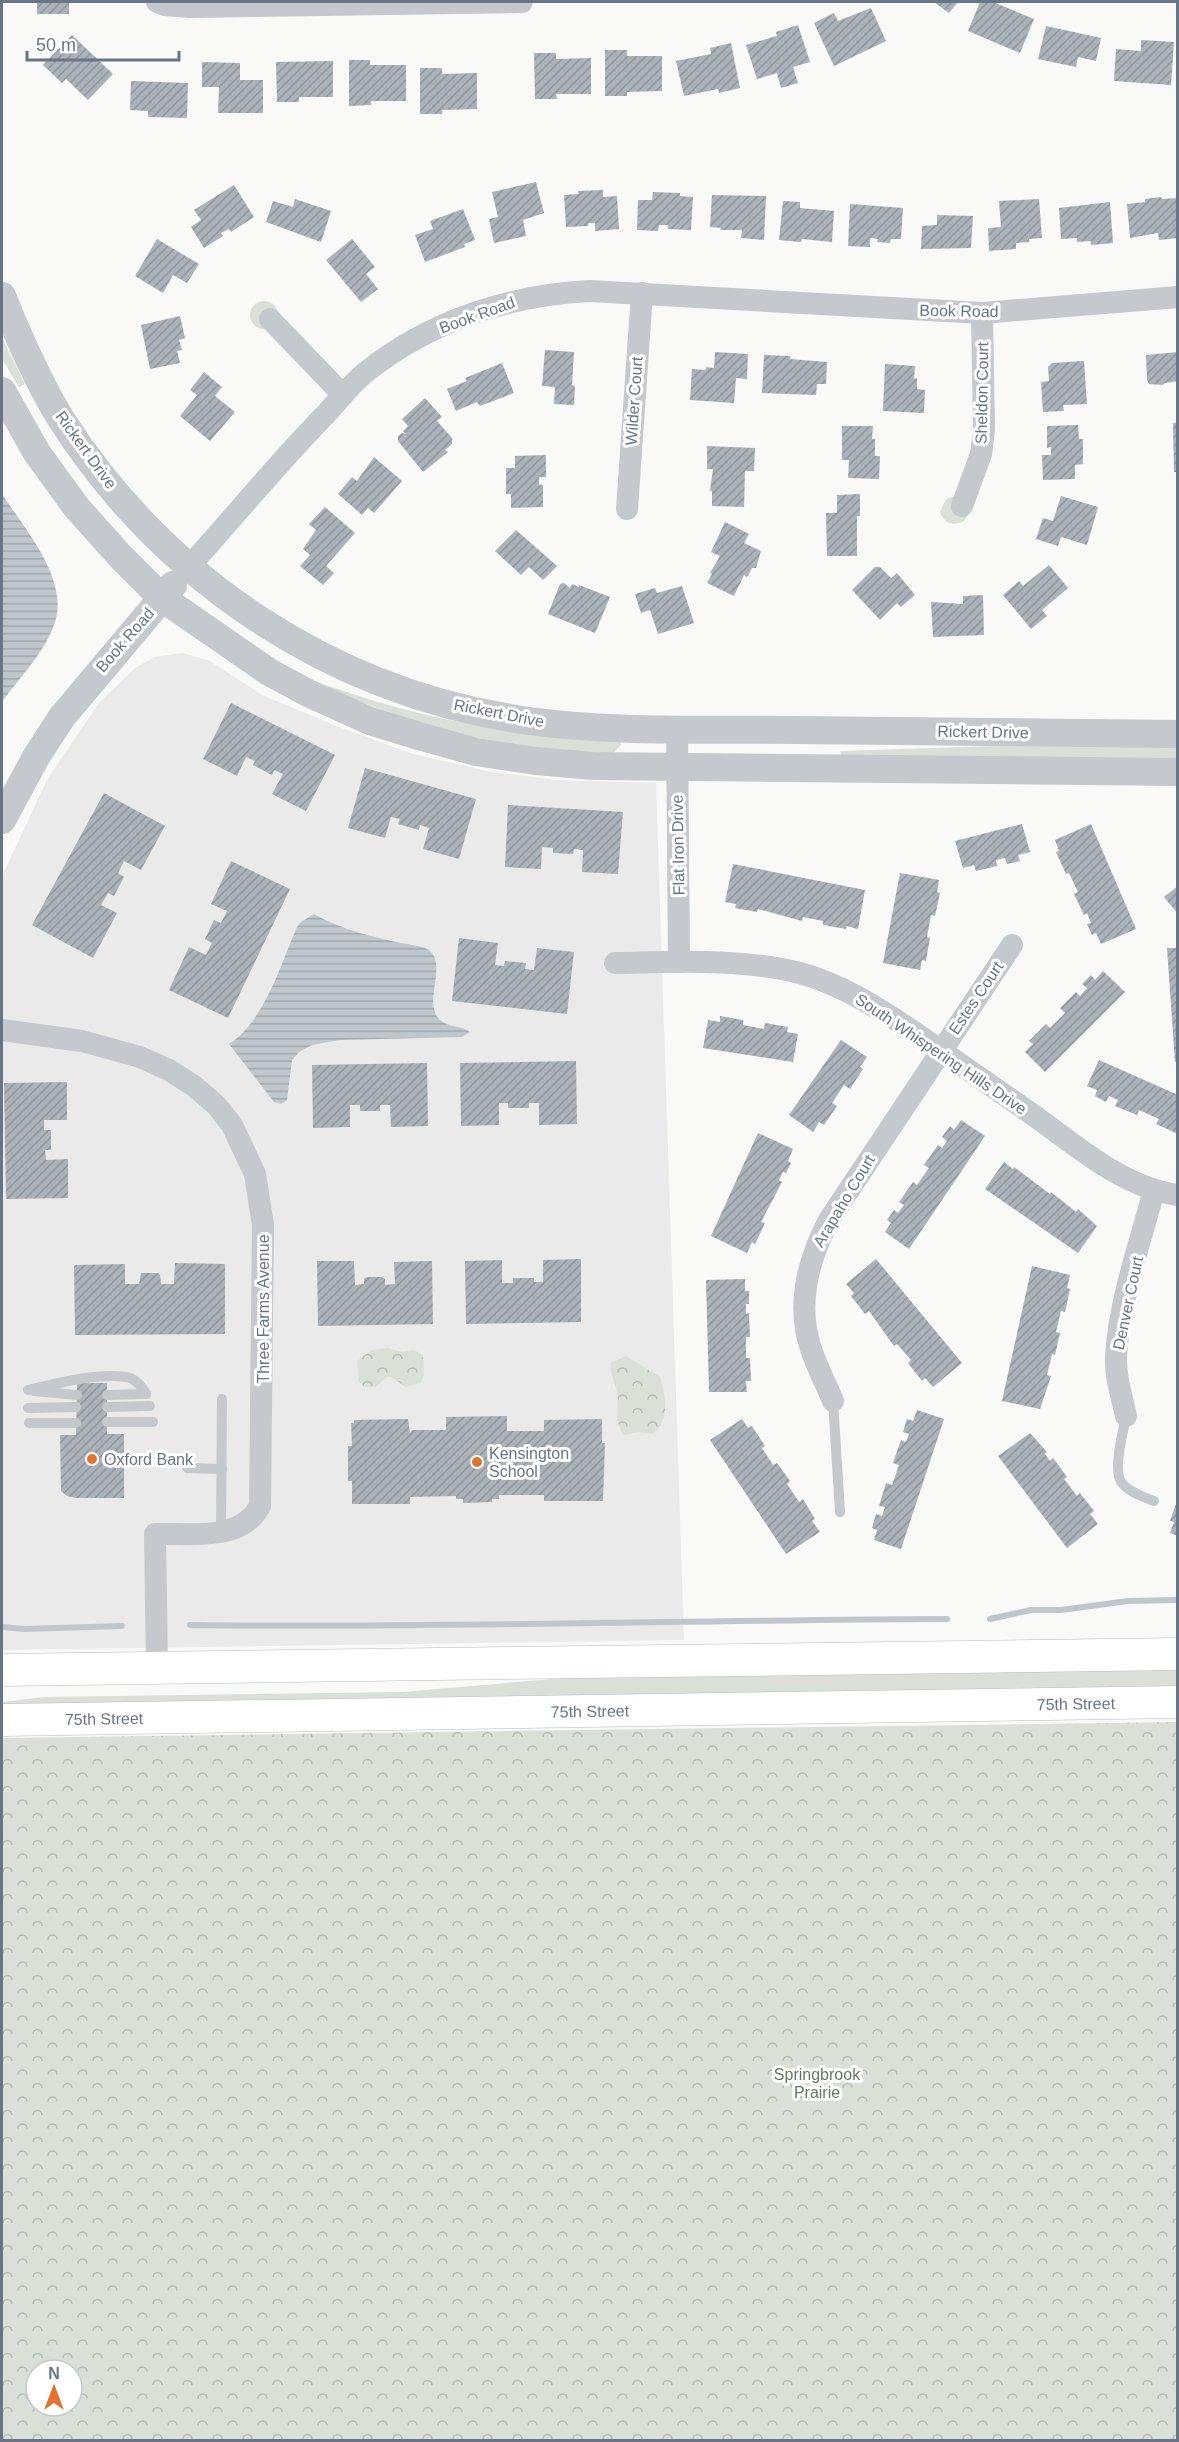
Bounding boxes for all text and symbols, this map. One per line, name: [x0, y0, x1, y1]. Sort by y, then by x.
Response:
scale bar: [27, 24, 178, 62]
text: 50 m: [36, 35, 76, 55]
street label: Book Road: [437, 293, 517, 337]
street label: Book Road: [919, 302, 999, 320]
street label: Sheldon Court: [973, 341, 991, 444]
street label: Wilder Court: [622, 356, 646, 446]
street label: Rickert Drive: [52, 408, 120, 492]
street label: Book Road: [93, 605, 157, 675]
street label: Rickert Drive: [452, 696, 546, 730]
street label: Rickert Drive: [937, 723, 1029, 741]
street label: Flat Iron Drive: [669, 795, 687, 895]
street label: Estes Court: [946, 958, 1007, 1037]
street label: South Whispering Hills Drive: [852, 990, 1030, 1118]
street label: Arapaho Court: [810, 1152, 878, 1250]
street label: Three Farms Avenue: [255, 1234, 272, 1384]
street label: Denver Court: [1110, 1254, 1146, 1351]
place label: Kensington School: [489, 1445, 569, 1480]
place label: Oxford Bank: [104, 1451, 194, 1468]
marker: Oxford Bank: [85, 1452, 99, 1466]
marker: Kensington School: [470, 1455, 484, 1469]
street label: 75th Street: [1037, 1694, 1116, 1713]
street label: 75th Street: [551, 1702, 630, 1720]
street label: 75th Street: [65, 1709, 144, 1728]
park label: Springbrook Prairie: [774, 2066, 861, 2101]
north arrow: [24, 2358, 84, 2418]
text: N: [48, 2365, 60, 2382]

